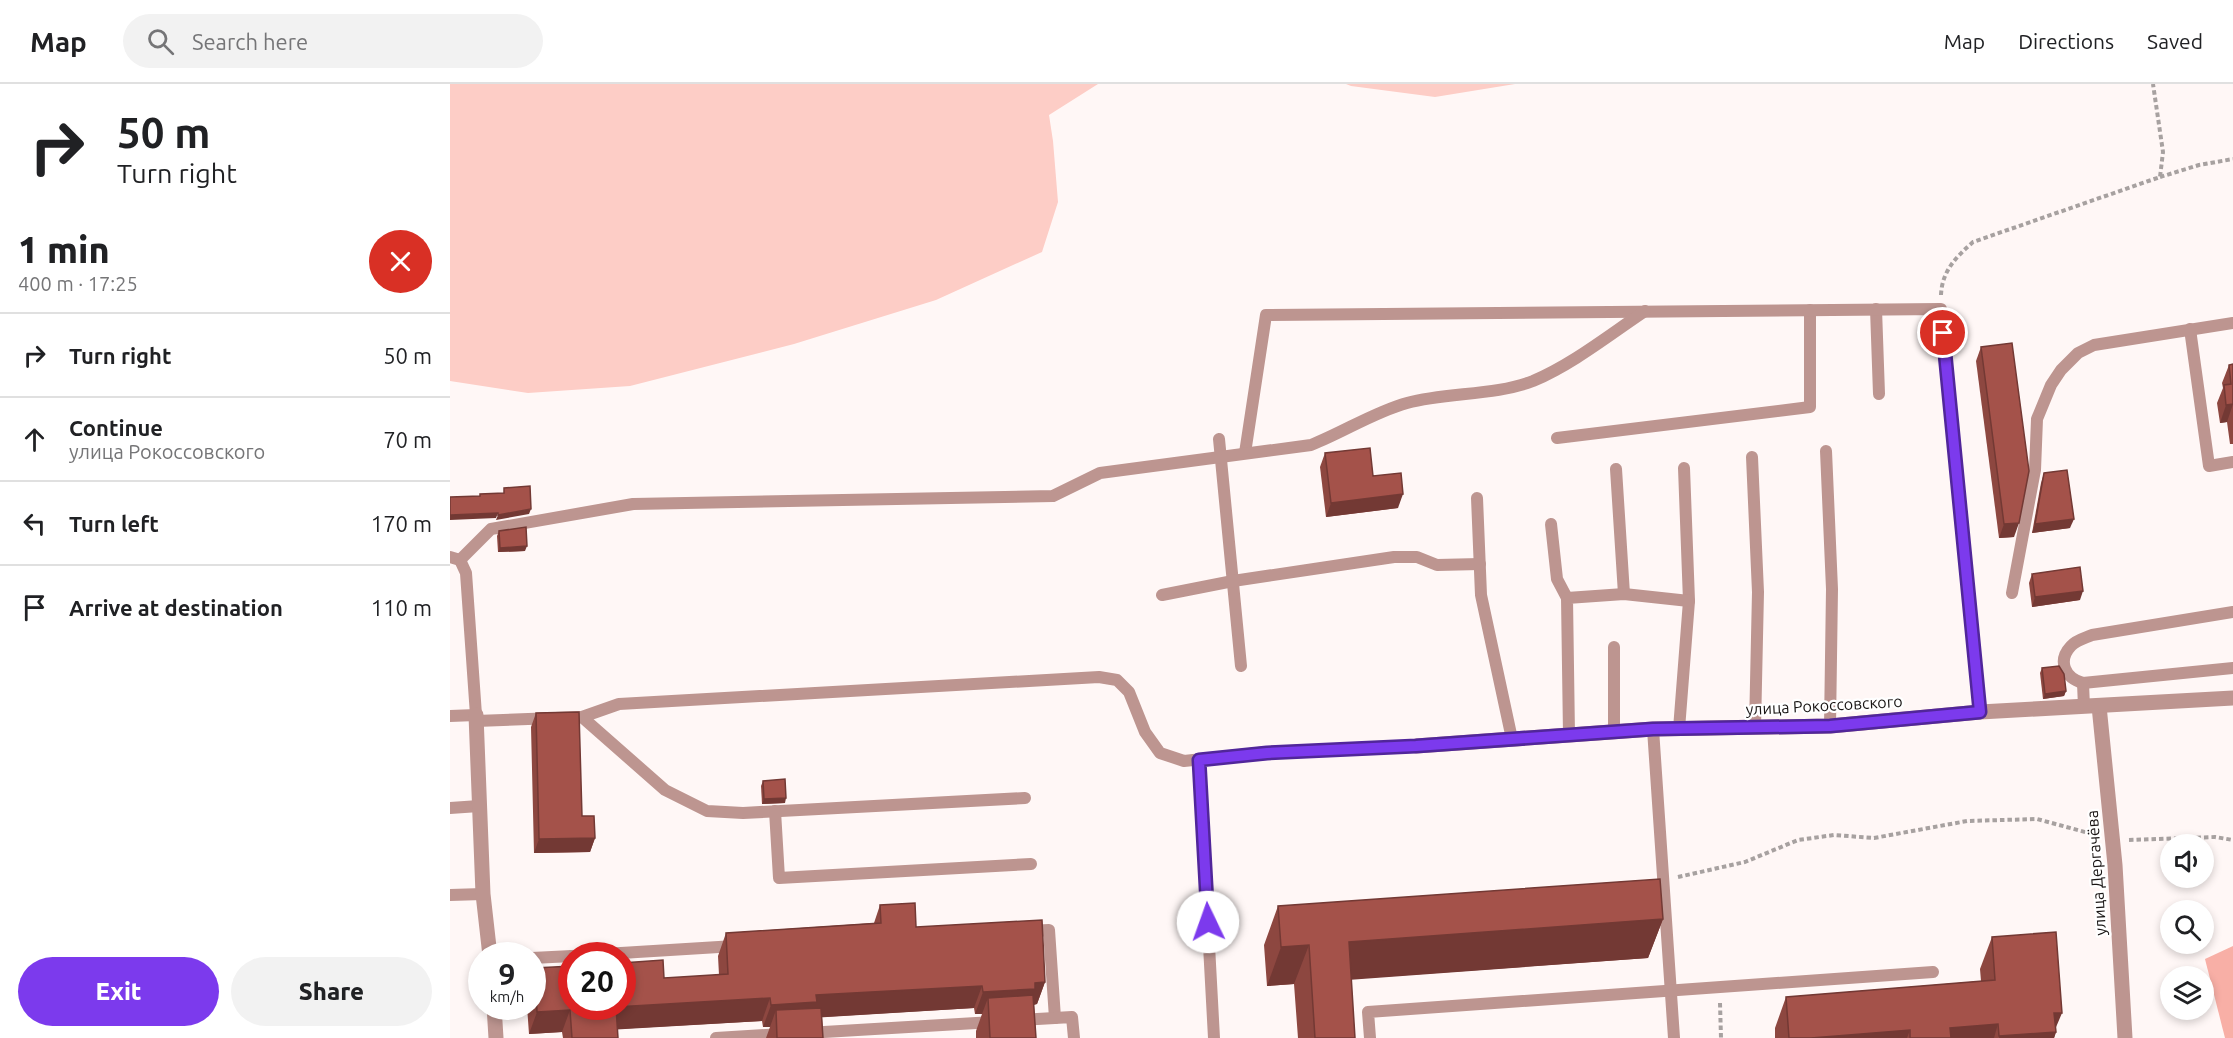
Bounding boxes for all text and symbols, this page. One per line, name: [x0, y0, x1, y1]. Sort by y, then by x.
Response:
search box: [123, 14, 543, 68]
icon: search: [144, 25, 177, 58]
text: Map: [30, 26, 87, 57]
text: Search here: [192, 29, 308, 54]
text: Map: [1944, 29, 1985, 53]
text: Directions: [2018, 29, 2114, 53]
text: Saved: [2147, 29, 2203, 53]
icon: right: [18, 108, 96, 186]
text: 50 m: [117, 109, 211, 156]
text: Turn right: [117, 158, 237, 188]
text: 1 min: [18, 229, 110, 270]
button: close: [369, 230, 432, 293]
text: 400 m · 17:25: [18, 272, 138, 295]
pin: [1917, 307, 1968, 358]
icon: arrive: [1926, 316, 1959, 349]
icon: right: [18, 339, 51, 372]
text: Turn right: [69, 343, 171, 368]
text: 50 m: [383, 343, 432, 368]
text: Continue: [69, 415, 163, 440]
icon: ahead: [18, 423, 51, 456]
text: 70 m: [383, 427, 432, 452]
text: улица Рокоссовского: [69, 440, 265, 463]
icon: left: [18, 507, 51, 540]
text: Turn left: [69, 511, 159, 536]
text: 170 m: [371, 511, 432, 536]
icon: arrive: [18, 591, 51, 624]
text: Arrive at destination: [69, 595, 283, 620]
text: 110 m: [371, 595, 432, 620]
street label: улица Рокоссовского: [1745, 692, 1903, 718]
street label: улица Дергачёва: [2083, 810, 2109, 936]
map controls: [2160, 834, 2214, 1020]
button: sound: [2160, 834, 2214, 888]
position arrow: [1176, 890, 1240, 954]
button: search: [2160, 900, 2214, 954]
speed limit sign: 20: [558, 942, 636, 1020]
button: Exit: [18, 957, 219, 1026]
button: Share: [231, 957, 432, 1026]
text: 9: [499, 957, 515, 991]
button: layers: [2160, 966, 2214, 1020]
text: km/h: [490, 988, 524, 1005]

